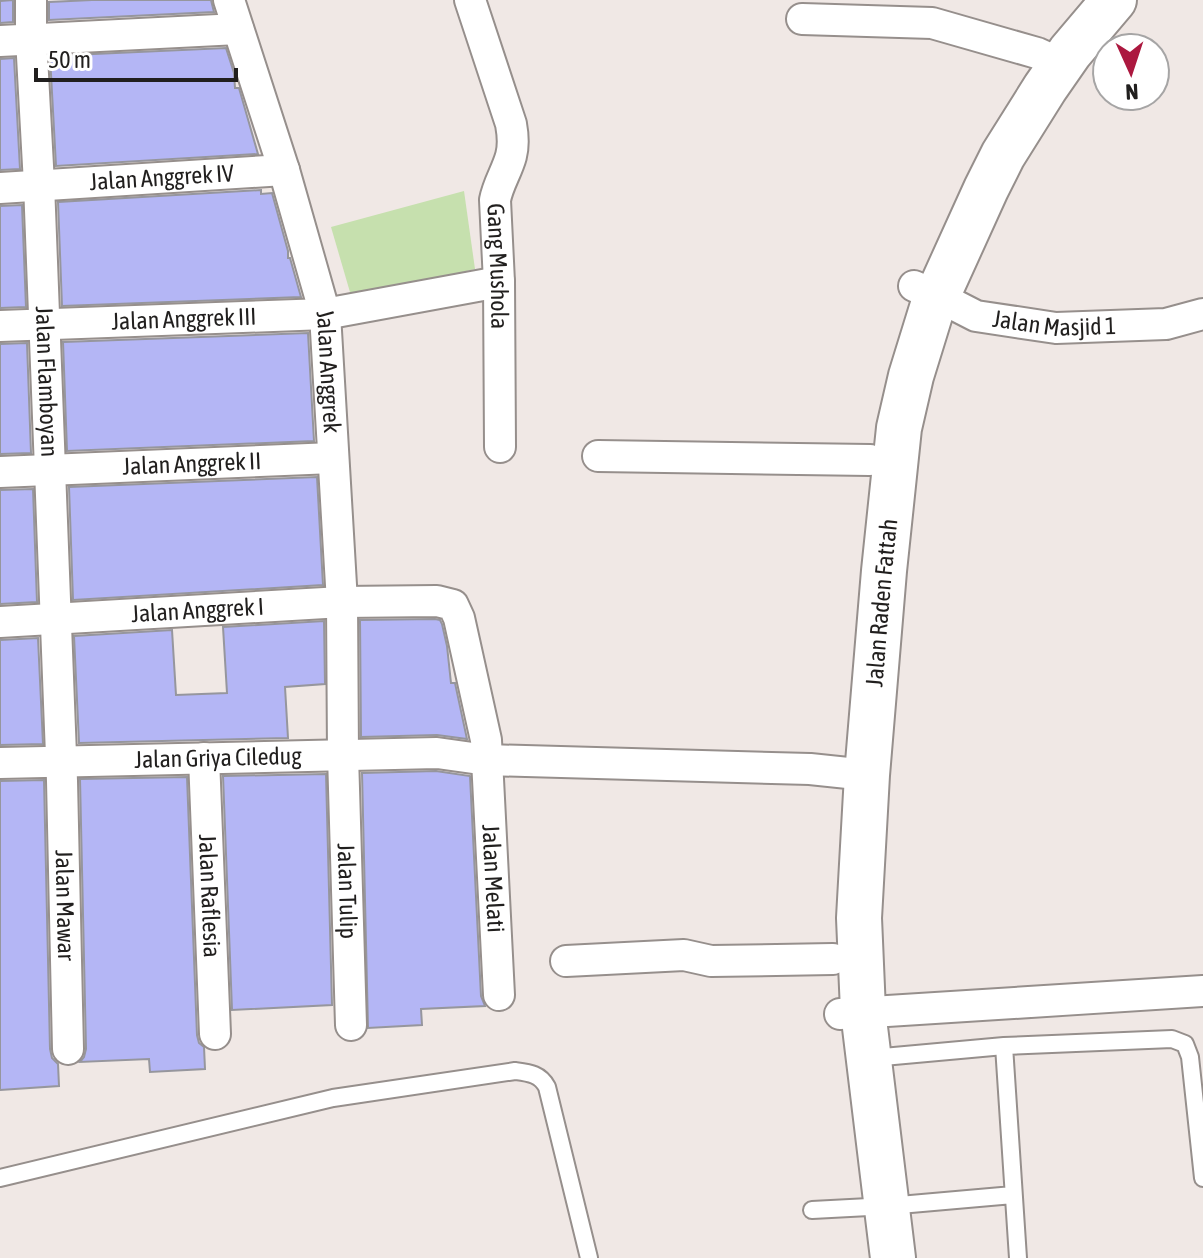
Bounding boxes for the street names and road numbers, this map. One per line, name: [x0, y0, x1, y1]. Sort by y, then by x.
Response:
street label: Jalan Anggrek IV: [89, 159, 235, 195]
street label: Gang Mushola: [482, 203, 513, 329]
street label: Jalan Anggrek III: [111, 303, 257, 335]
street label: Jalan Masjid 1: [991, 305, 1117, 341]
street label: Jalan Flamboyan: [31, 306, 64, 457]
street label: Jalan Anggrek: [311, 306, 346, 434]
street label: Jalan Anggrek II: [122, 447, 262, 480]
street label: Jalan Raden Fattah: [860, 517, 902, 688]
street label: Jalan Anggrek I: [131, 593, 265, 627]
street label: Jalan Griya Ciledug: [134, 742, 303, 773]
street label: Jalan Melati: [477, 824, 510, 933]
street label: Jalan Raflesia: [194, 834, 226, 958]
street label: Jalan Tulip: [333, 843, 362, 939]
street label: Jalan Mawar: [51, 850, 80, 962]

